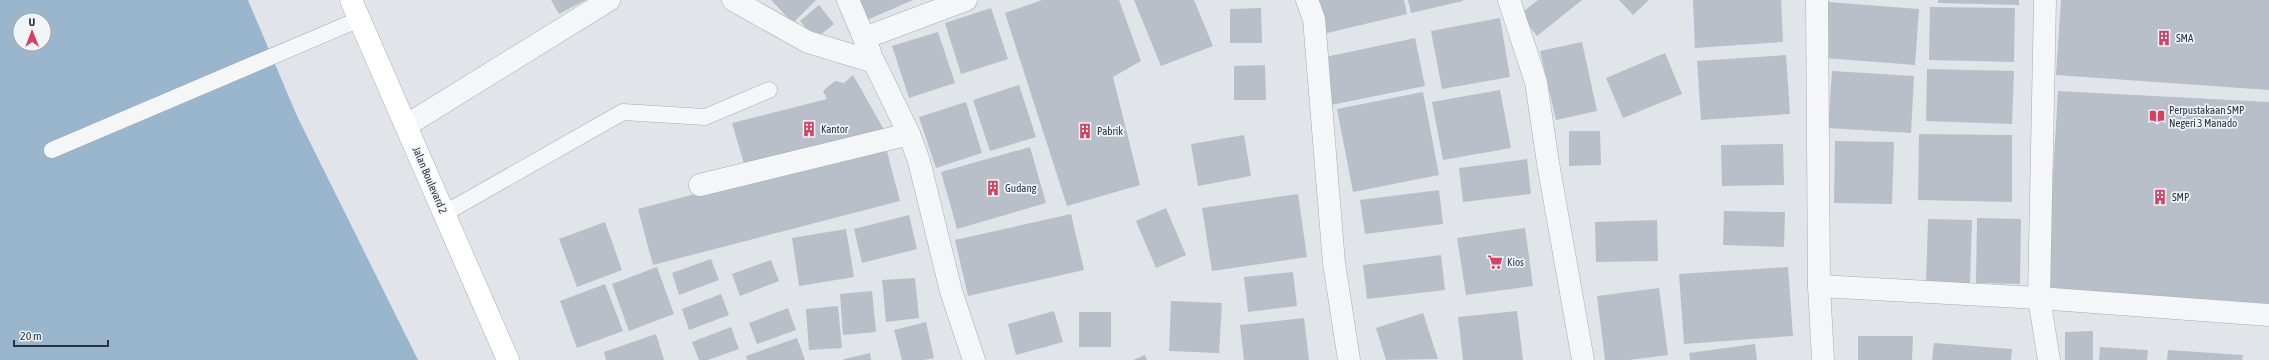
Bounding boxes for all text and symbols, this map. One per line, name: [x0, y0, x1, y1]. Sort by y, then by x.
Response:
north arrow: [12, 12, 52, 52]
text: U: [28, 16, 35, 28]
building icon: SMA: [2155, 29, 2173, 47]
place label: SMA: [2176, 32, 2194, 44]
place label: Perpustakaan SMP Negeri 3 Manado: [2169, 104, 2245, 129]
library icon: Perpustakaan SMP Negeri 3 Manado: [2148, 107, 2166, 125]
building icon: Kantor: [800, 120, 818, 138]
building icon: Pabrik: [1076, 122, 1094, 140]
place label: Kantor: [821, 123, 849, 135]
place label: Pabrik: [1097, 125, 1123, 137]
street label: Jalan Boulevard 2: [410, 145, 450, 215]
building icon: Gudang: [984, 179, 1002, 197]
place label: Gudang: [1005, 182, 1037, 194]
building icon: SMP: [2151, 188, 2169, 206]
place label: SMP: [2172, 191, 2189, 203]
supermarket icon: Kios: [1486, 253, 1504, 271]
place label: Kios: [1507, 256, 1524, 268]
scale bar: [14, 322, 108, 348]
text: 20 m: [20, 329, 42, 343]

